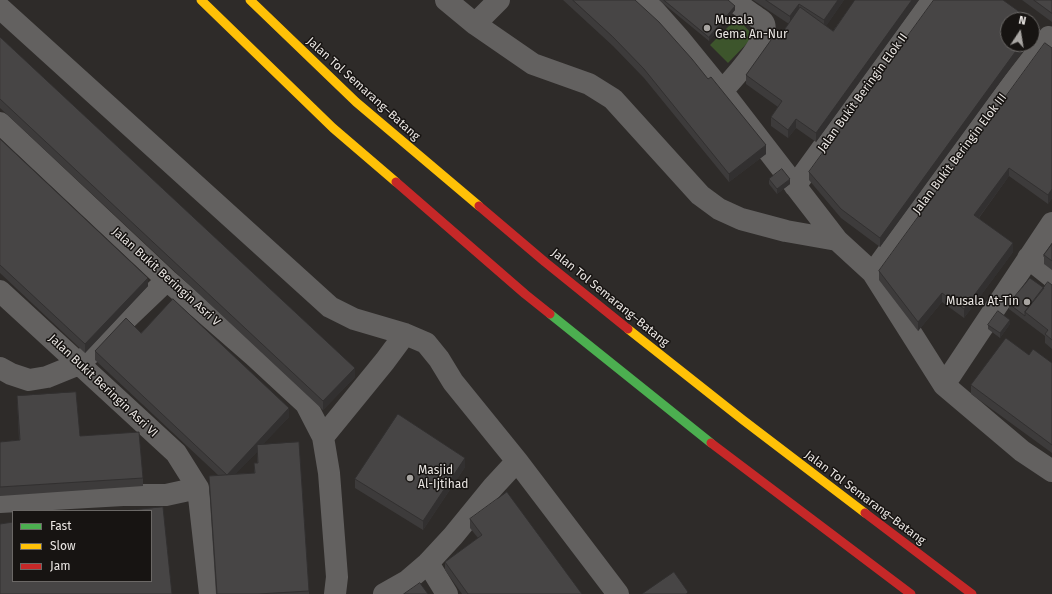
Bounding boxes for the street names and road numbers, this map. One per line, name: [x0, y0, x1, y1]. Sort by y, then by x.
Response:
street label: Jalan Bukit Beringin Elok II: [815, 31, 911, 155]
street label: Jalan Tol Semarang–Batang: [303, 34, 423, 144]
street label: Jalan Bukit Beringin Elok III: [910, 91, 1010, 217]
street label: Jalan Bukit Beringin Asri V: [109, 225, 223, 329]
street label: Jalan Tol Semarang–Batang: [548, 246, 672, 350]
street label: Jalan Bukit Beringin Asri VI: [45, 332, 161, 440]
street label: Jalan Tol Semarang–Batang: [802, 448, 928, 548]

